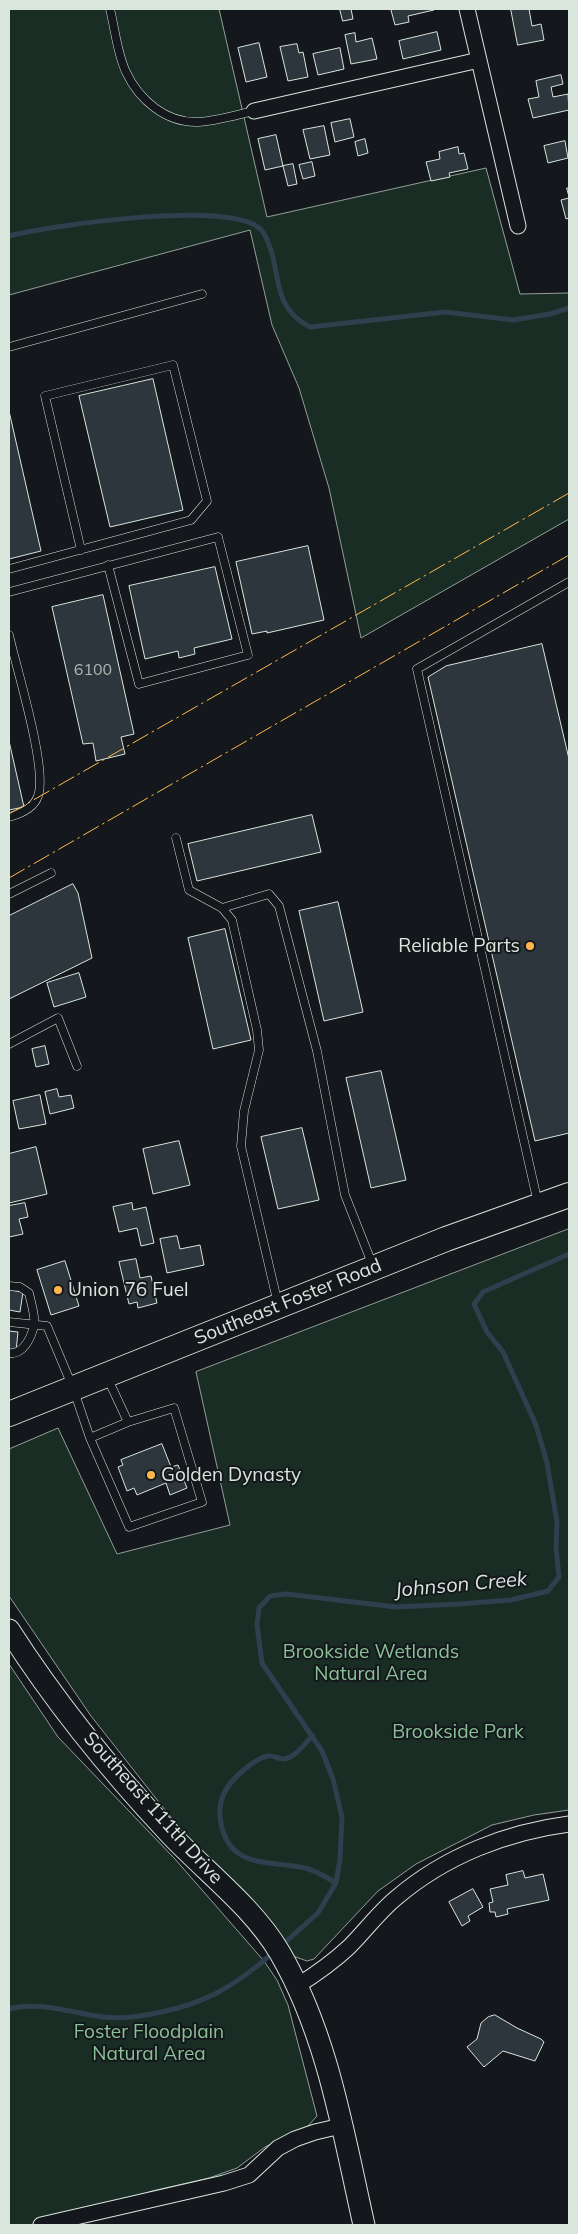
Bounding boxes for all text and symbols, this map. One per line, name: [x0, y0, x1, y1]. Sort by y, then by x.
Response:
house number: 6100: [74, 660, 112, 680]
place label: Reliable Parts: [398, 935, 520, 957]
marker: Reliable Parts: [524, 940, 536, 952]
street label: Southeast Foster Road: [191, 1254, 385, 1350]
place label: Union 76 Fuel: [68, 1279, 189, 1301]
marker: Union 76 Fuel: [52, 1284, 64, 1296]
place label: Golden Dynasty: [161, 1464, 301, 1486]
marker: Golden Dynasty: [145, 1469, 157, 1481]
water label: Johnson Creek: [394, 1567, 528, 1603]
park label: Brookside Wetlands Natural Area: [283, 1641, 459, 1685]
park label: Brookside Park: [392, 1721, 524, 1743]
street label: Southeast 111th Drive: [79, 1727, 227, 1889]
park label: Foster Floodplain Natural Area: [74, 2021, 224, 2065]

